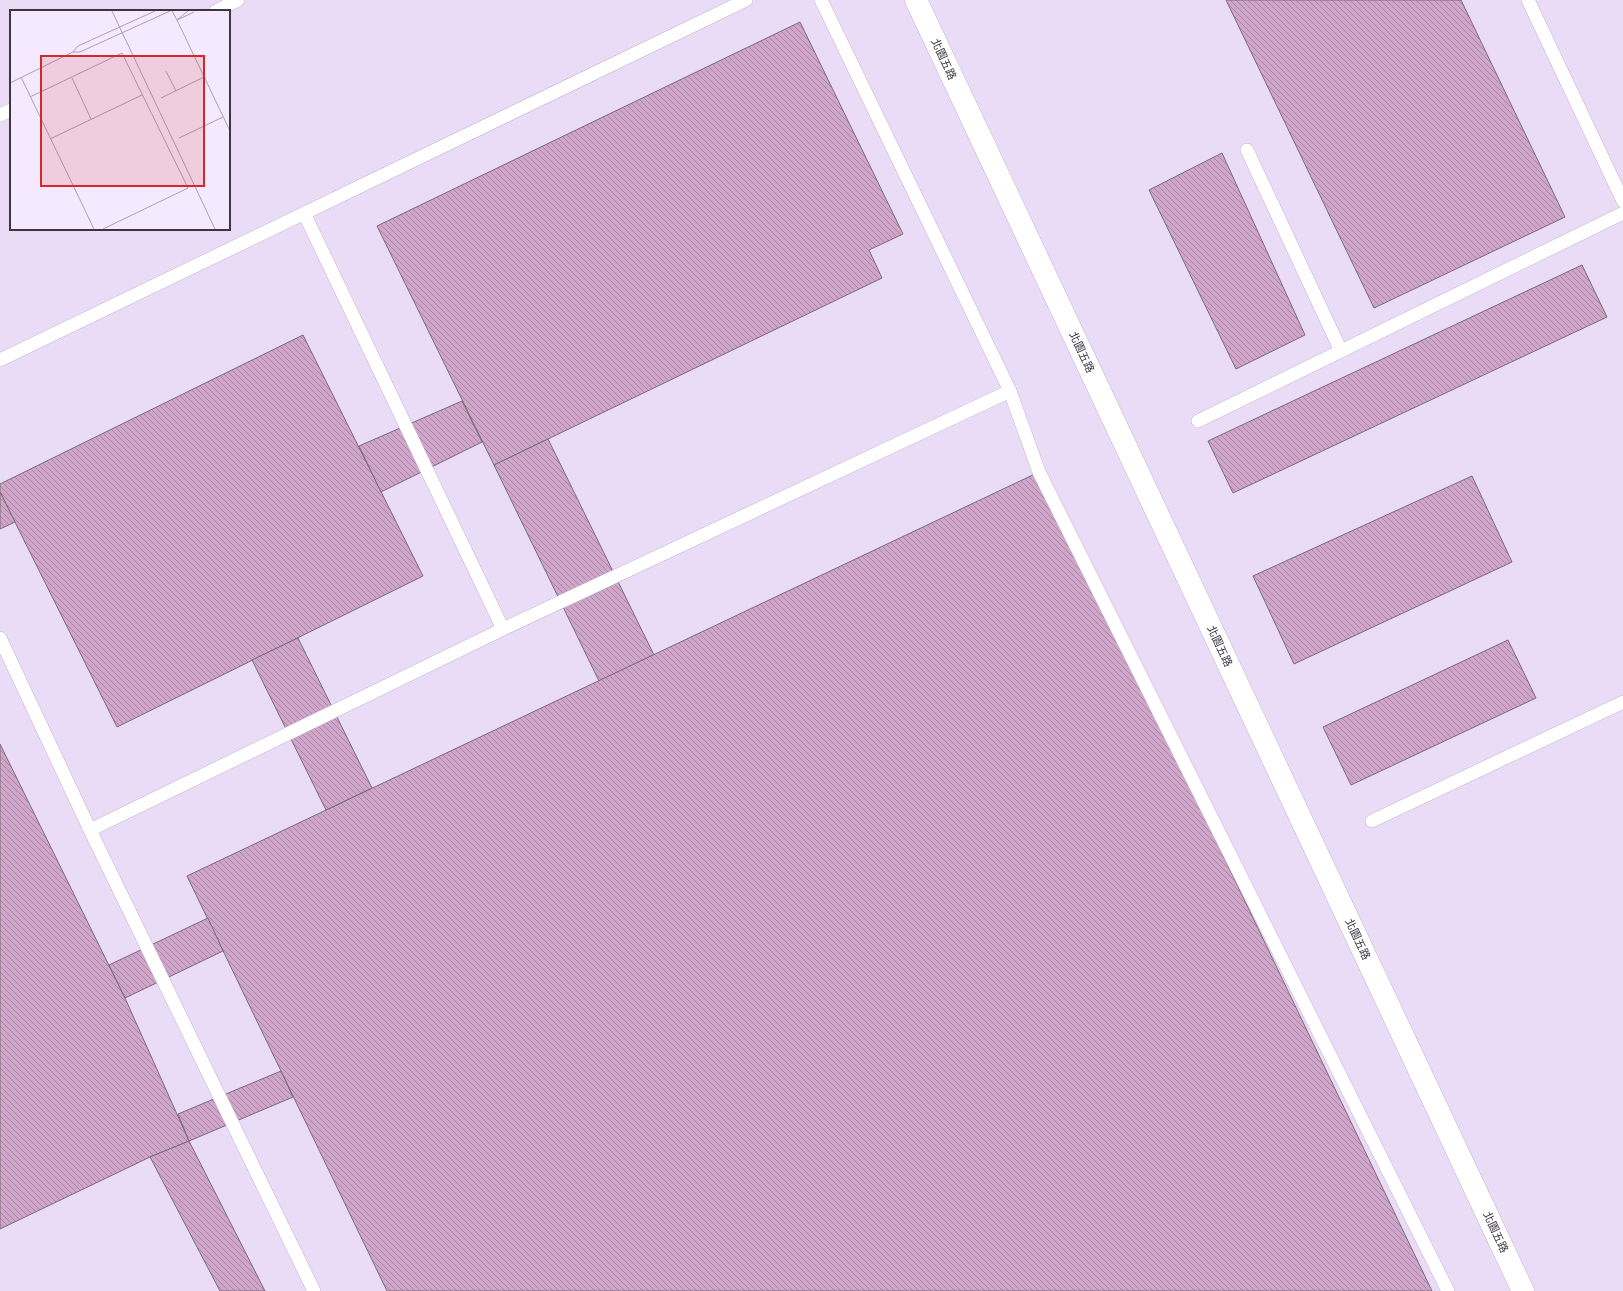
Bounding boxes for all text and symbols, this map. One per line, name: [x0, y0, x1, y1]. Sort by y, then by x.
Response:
inset map: [10, 10, 230, 230]
street label: 北園五路: [928, 36, 960, 82]
street label: 北園五路: [1066, 329, 1098, 375]
street label: 北園五路: [1204, 623, 1236, 669]
street label: 北園五路: [1342, 916, 1374, 962]
street label: 北園五路: [1480, 1209, 1512, 1255]

